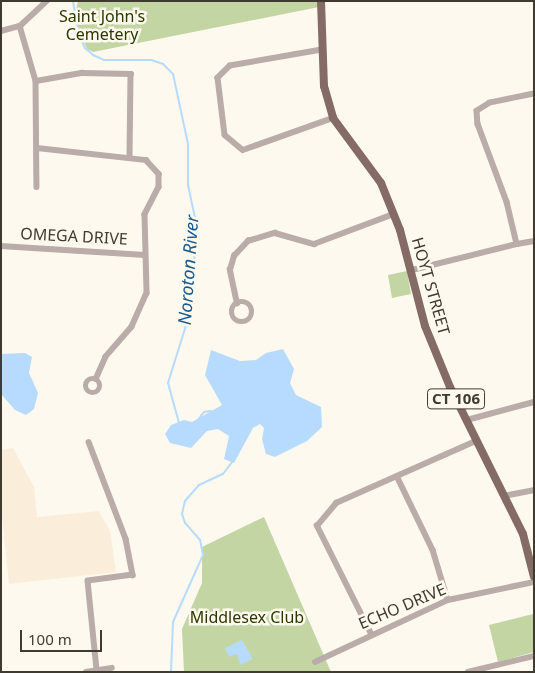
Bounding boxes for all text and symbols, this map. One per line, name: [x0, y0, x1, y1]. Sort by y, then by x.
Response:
park label: Saint John's Cemetery: [59, 6, 145, 44]
water label: Noroton River: [173, 214, 203, 326]
street label: OMEGA DRIVE: [20, 224, 128, 248]
street label: HOYT STREET: [408, 235, 454, 337]
road number: CT 106: [426, 386, 486, 412]
street label: ECHO DRIVE: [355, 579, 449, 633]
park label: Middlesex Club: [190, 607, 304, 627]
scale bar: [22, 620, 105, 652]
text: 100 m: [28, 629, 72, 649]

